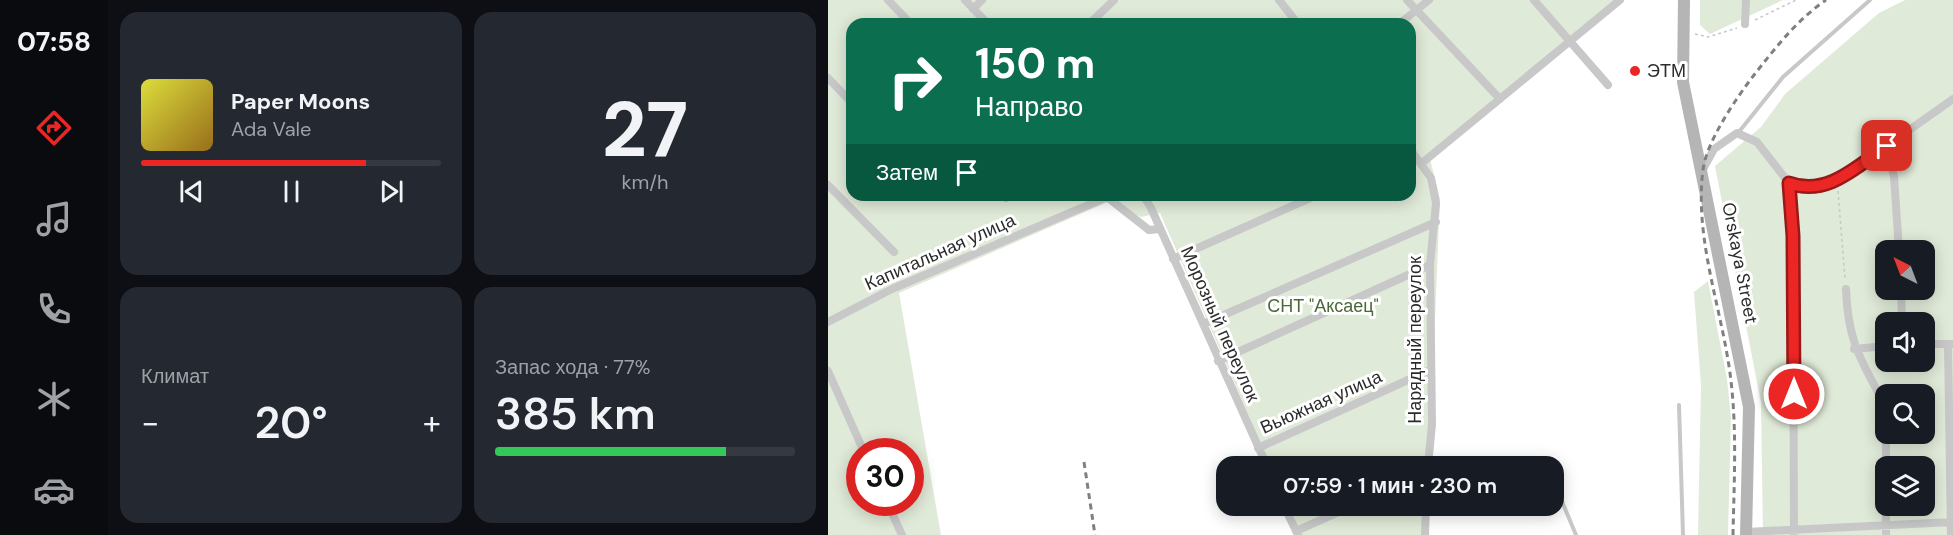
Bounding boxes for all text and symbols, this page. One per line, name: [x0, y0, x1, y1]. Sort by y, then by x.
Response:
text: 07:58: [17, 24, 91, 59]
text: 150 m: [975, 36, 1095, 91]
icon: right: [876, 42, 954, 120]
place label: ЭТМ: [1647, 59, 1686, 83]
marker: ЭТМ: [1628, 64, 1642, 78]
text: 27: [602, 79, 688, 180]
text: Paper Moons: [231, 87, 370, 116]
text: Направо: [975, 89, 1083, 124]
icon: directions: [33, 107, 75, 149]
text: Ada Vale: [231, 116, 311, 142]
pin: [1861, 120, 1912, 171]
icon: arrive: [1870, 129, 1903, 162]
icon: arrive: [950, 156, 983, 189]
text: Затем: [876, 158, 938, 187]
text: km/h: [621, 169, 669, 195]
icon: previous: [175, 175, 208, 208]
icon: pause: [275, 175, 308, 208]
icon: next: [375, 175, 408, 208]
icon: music: [33, 198, 75, 240]
street label: Orskaya Street: [1716, 200, 1764, 326]
street label: Капитальная улица: [861, 208, 1020, 296]
north arrow: [1875, 240, 1935, 300]
map controls: [1875, 240, 1935, 516]
street label: Морозный переулок: [1175, 242, 1265, 406]
street label: Нарядный переулок: [1403, 256, 1427, 424]
icon: phone: [33, 288, 75, 330]
park label: СНТ "Аксаец": [1267, 294, 1379, 318]
button: sound: [1875, 312, 1935, 372]
text: Запас хода · 77%: [495, 354, 650, 380]
position arrow: [1762, 362, 1826, 426]
text: Климат: [141, 363, 209, 389]
street label: Вьюжная улица: [1256, 364, 1386, 440]
icon: climate: [33, 378, 75, 420]
text: 385 km: [495, 384, 656, 443]
button: search: [1875, 384, 1935, 444]
text: 20°: [254, 393, 328, 452]
text: −: [141, 401, 159, 444]
text: +: [423, 401, 441, 444]
speed limit sign: 30: [846, 438, 924, 516]
button: layers: [1875, 456, 1935, 516]
icon: car: [33, 469, 75, 511]
text: 07:59 · 1 мин · 230 m: [1283, 471, 1497, 500]

